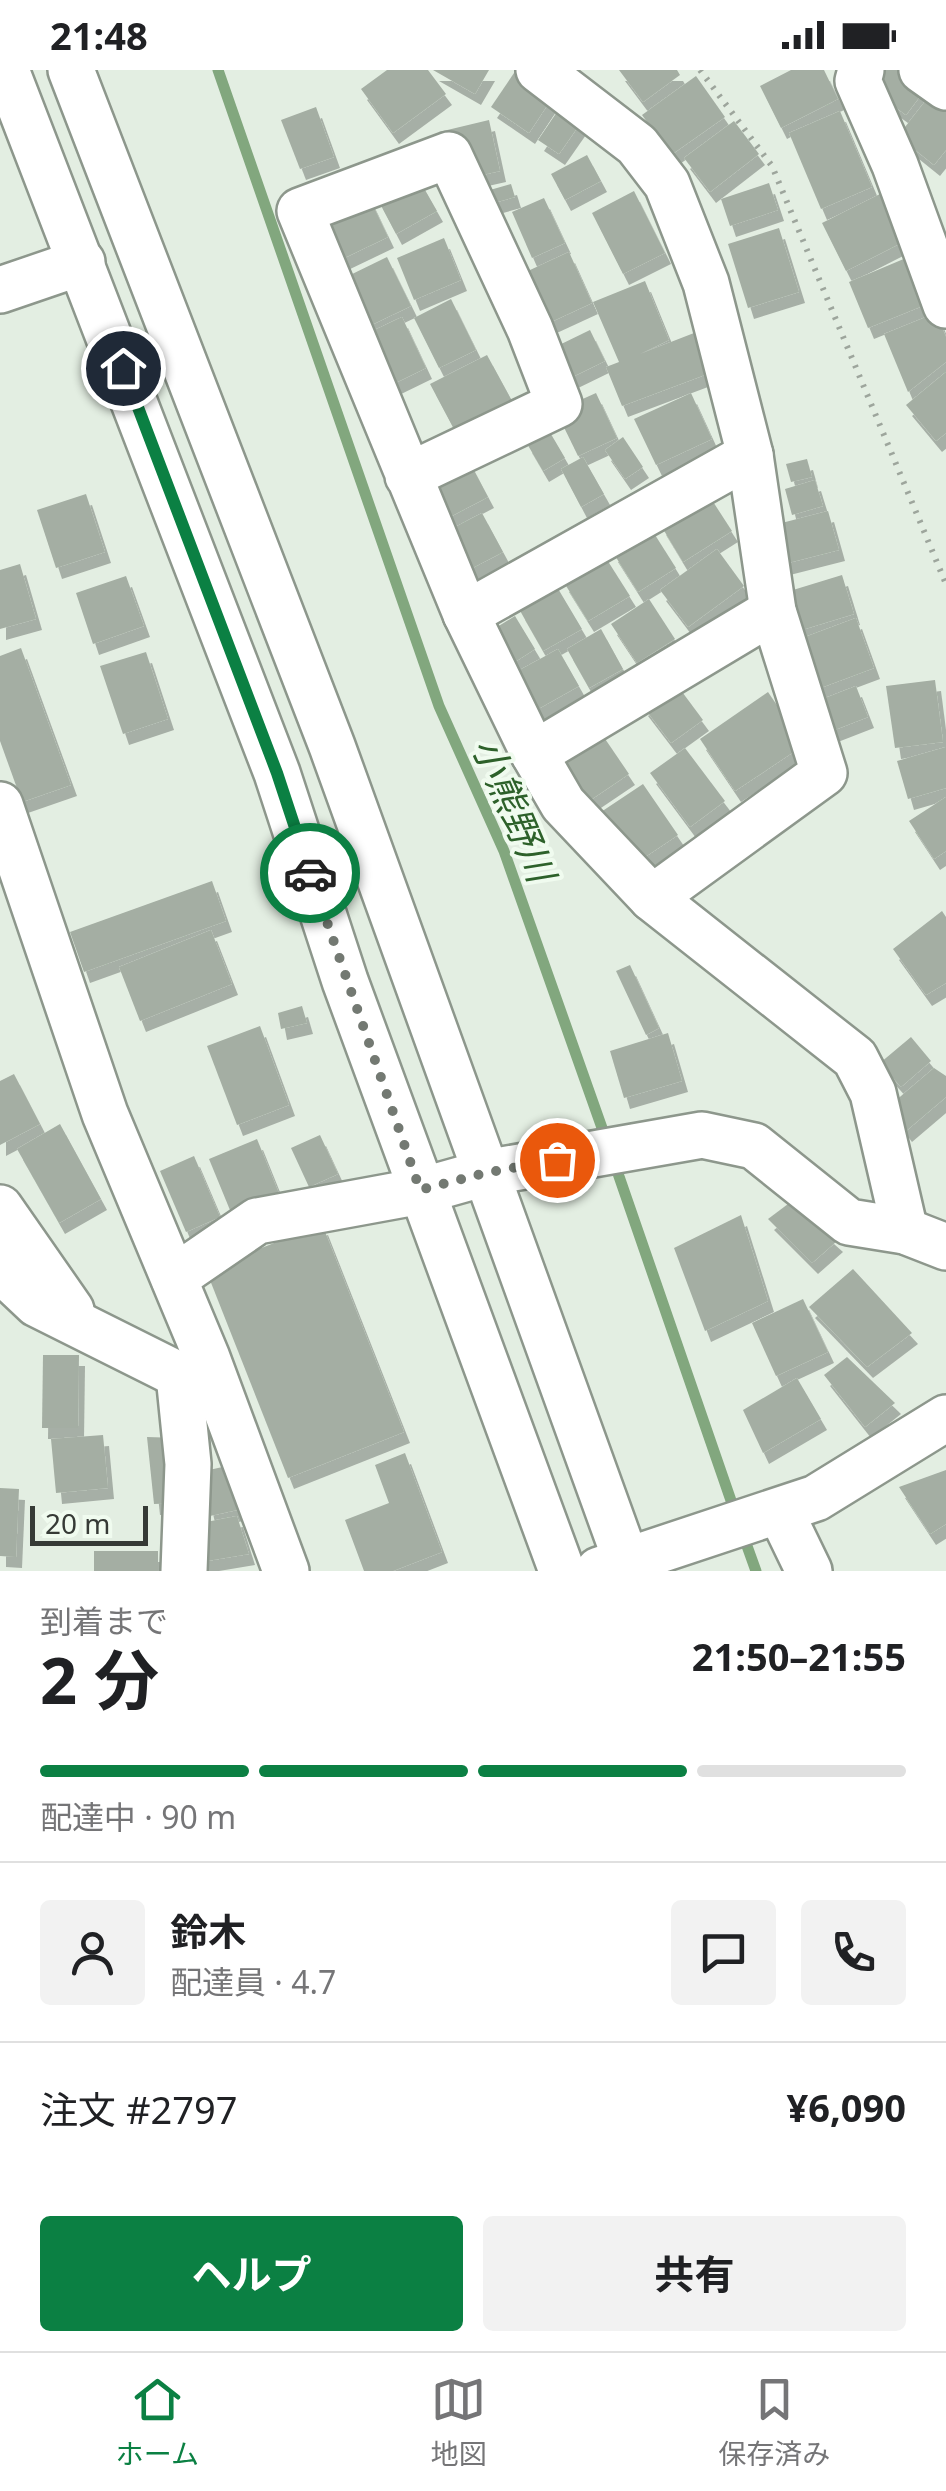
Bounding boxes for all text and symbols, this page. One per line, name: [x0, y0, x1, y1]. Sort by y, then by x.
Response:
text: 21:48: [50, 9, 148, 61]
pin: [81, 326, 166, 411]
icon: home: [96, 341, 151, 396]
water label: 小熊野川: [461, 729, 570, 893]
courier: [260, 823, 360, 923]
icon: car: [283, 846, 338, 901]
pin: [515, 1118, 600, 1203]
icon: bag: [530, 1133, 585, 1188]
scale bar: [30, 1501, 148, 1546]
text: 20 m: [45, 1504, 111, 1542]
text: 到着まで: [40, 1599, 168, 1642]
text: 21:50–21:55: [692, 1630, 906, 1682]
text: 2 分: [40, 1635, 159, 1723]
text: 配達中 · 90 m: [40, 1795, 236, 1838]
button: person: [40, 1900, 145, 2005]
button: chat: [671, 1900, 776, 2005]
button: phone: [801, 1900, 906, 2005]
text: 鈴木: [170, 1905, 246, 1957]
text: 配達員 · 4.7: [170, 1960, 336, 2003]
text: ¥6,090: [786, 2081, 906, 2133]
text: 注文 #2797: [40, 2083, 237, 2135]
button: ヘルプ: [40, 2216, 463, 2331]
button: 共有: [483, 2216, 906, 2331]
tab: ホーム: [116, 2372, 199, 2472]
tab: 地図: [431, 2372, 487, 2472]
tab: 保存済み: [718, 2372, 830, 2472]

